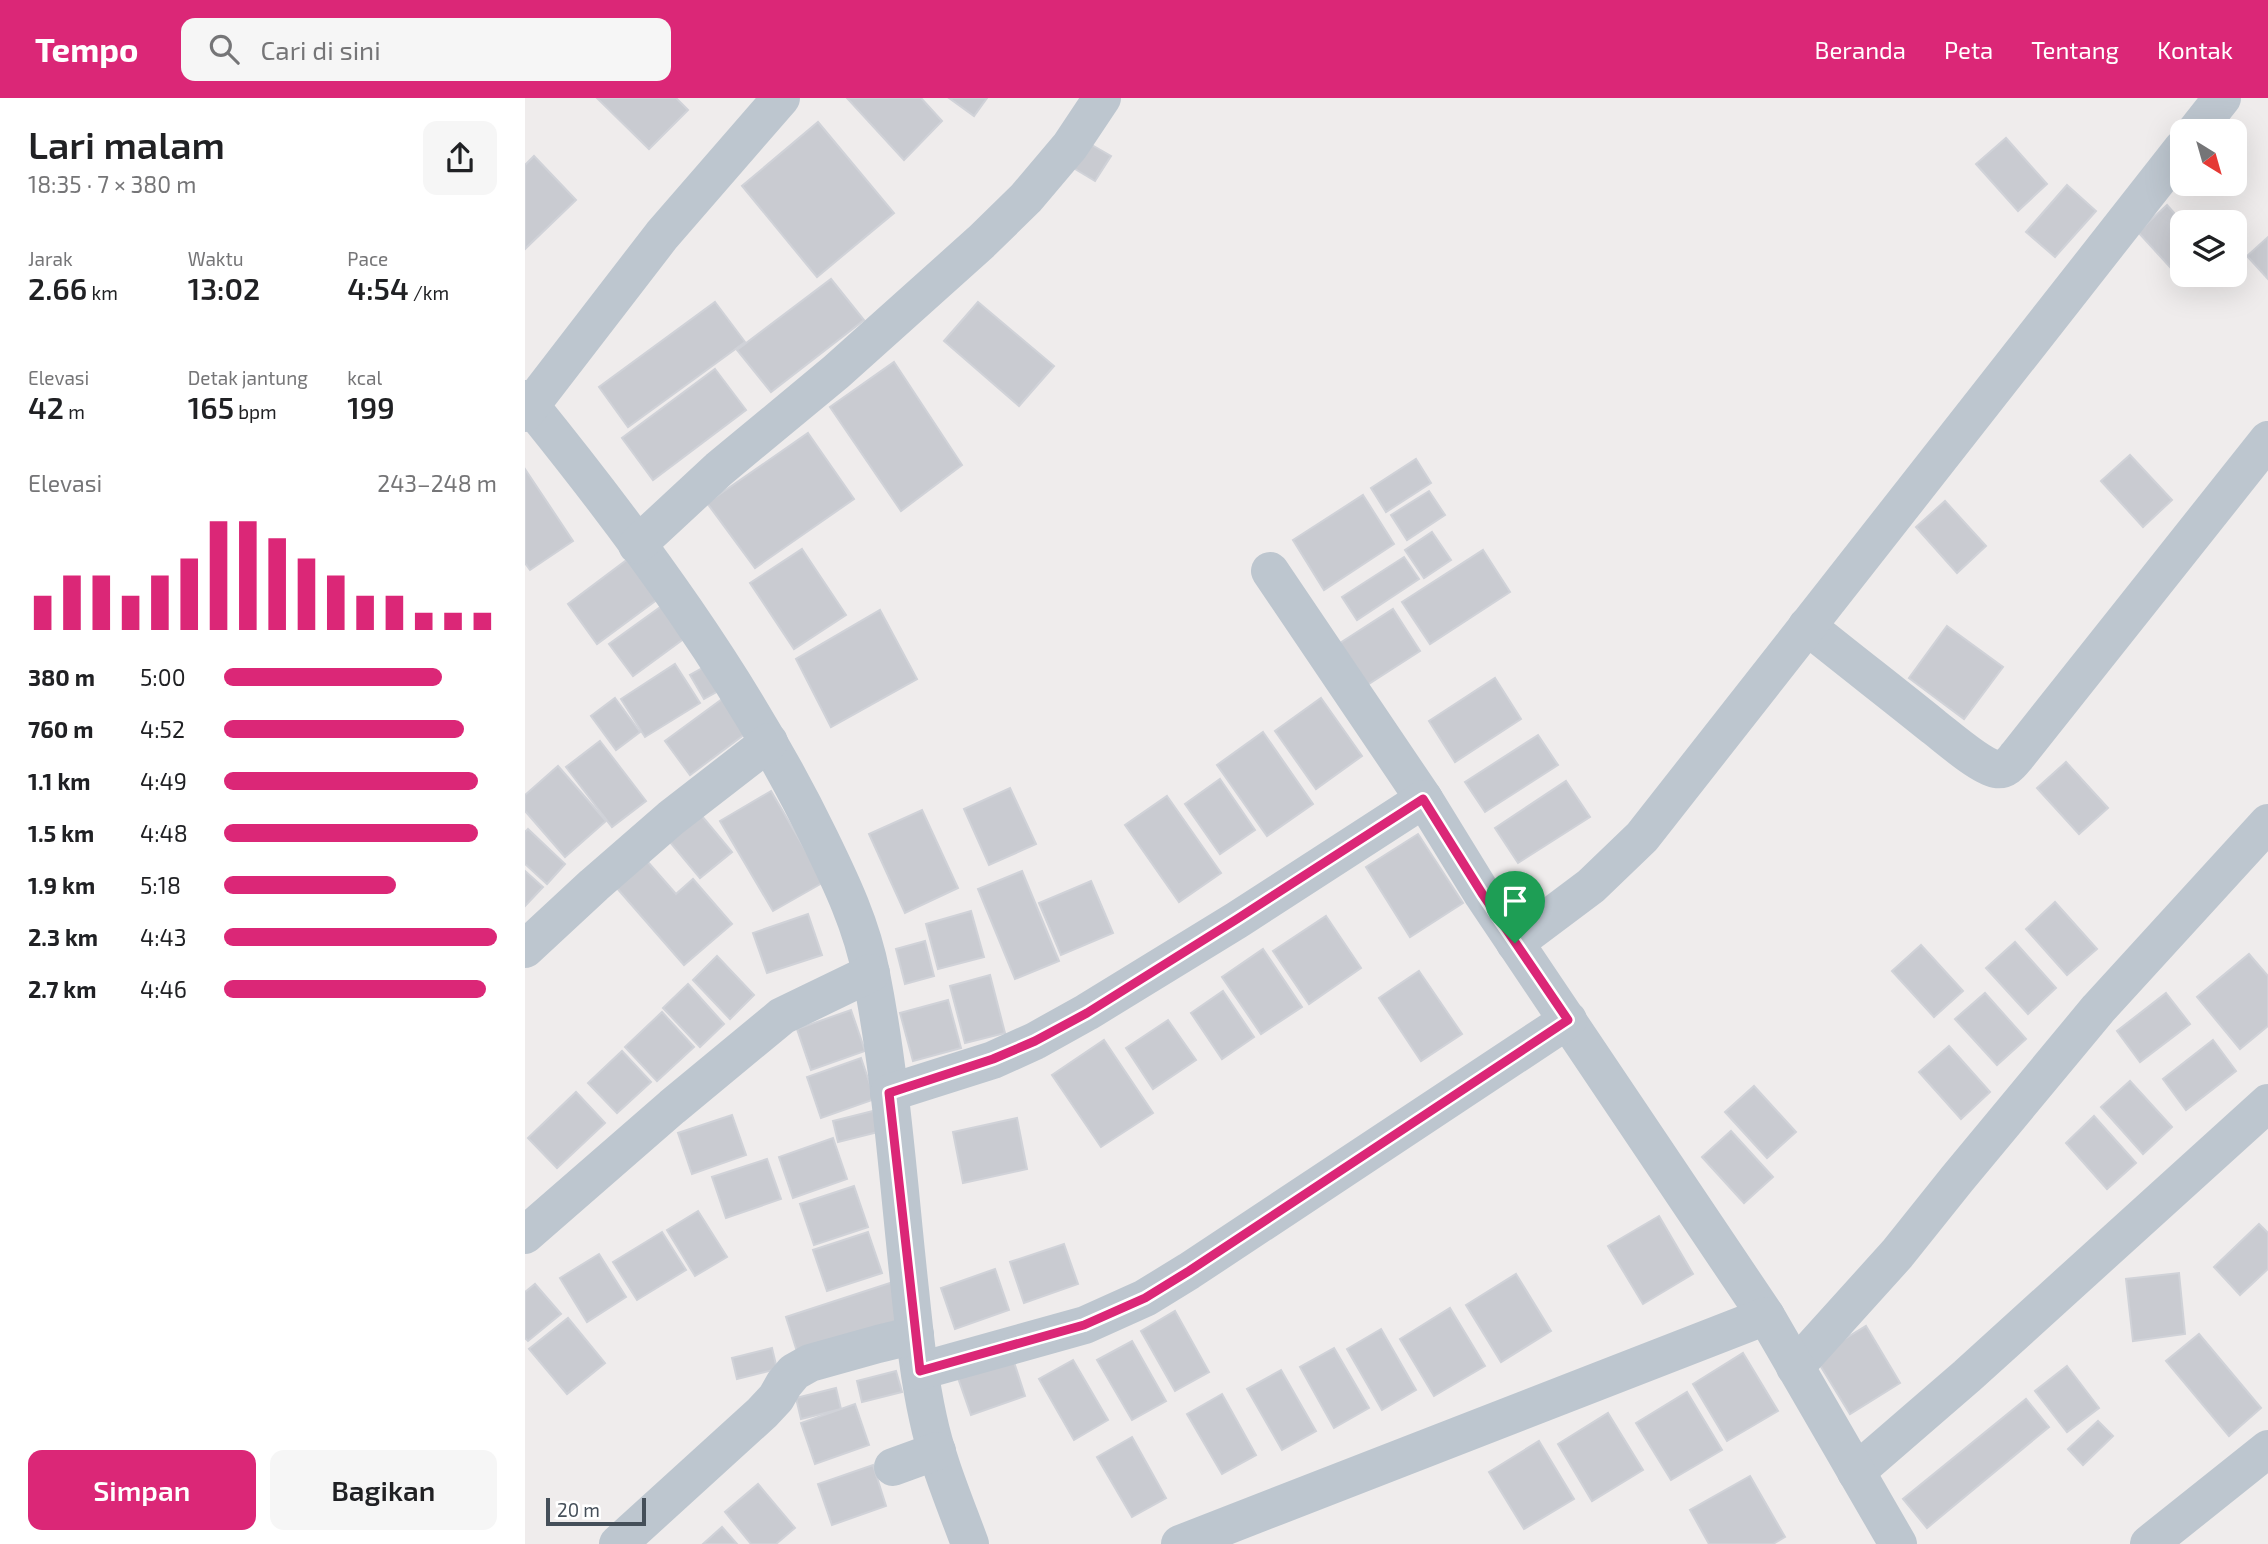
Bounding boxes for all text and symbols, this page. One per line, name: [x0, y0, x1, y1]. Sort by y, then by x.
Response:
search box: [181, 18, 671, 81]
text: Tempo: [35, 29, 139, 69]
icon: search: [205, 30, 243, 68]
text: Cari di sini: [261, 34, 381, 65]
text: Beranda: [1815, 35, 1906, 64]
text: Peta: [1944, 35, 1993, 64]
text: Tentang: [2031, 35, 2119, 64]
text: Kontak: [2157, 35, 2233, 64]
north arrow: [2170, 119, 2247, 196]
map controls: [2170, 119, 2247, 287]
text: Lari malam: [28, 121, 225, 167]
button: share: [423, 121, 497, 195]
text: 18:35 · 7 × 380 m: [28, 170, 196, 198]
button: layers: [2170, 210, 2247, 287]
text: Jarak: [28, 247, 73, 270]
text: Waktu: [188, 247, 244, 270]
text: Pace: [347, 247, 388, 270]
text: 2.66: [28, 270, 87, 306]
text: 13:02: [188, 270, 260, 306]
text: 4:54: [347, 270, 409, 306]
text: km: [87, 281, 118, 304]
text: /km: [409, 281, 449, 304]
text: Elevasi: [28, 366, 89, 389]
text: Detak jantung: [188, 366, 308, 389]
text: kcal: [347, 366, 382, 389]
text: 42: [28, 389, 64, 425]
text: 165: [188, 389, 234, 425]
text: 199: [347, 389, 395, 425]
text: m: [64, 400, 85, 423]
text: bpm: [234, 400, 277, 423]
text: Elevasi: [28, 469, 102, 497]
text: 243–248 m: [377, 469, 497, 497]
text: 380 m: [28, 663, 95, 691]
text: 5:00: [140, 663, 186, 691]
text: 760 m: [28, 715, 93, 743]
text: 4:52: [140, 715, 185, 743]
text: 1.1 km: [28, 767, 91, 795]
text: 4:49: [140, 767, 187, 795]
text: 1.5 km: [28, 819, 94, 847]
text: 4:48: [140, 819, 188, 847]
text: 1.9 km: [28, 871, 95, 899]
text: 5:18: [140, 871, 181, 899]
pin: [1485, 871, 1545, 943]
icon: arrive: [1496, 882, 1534, 920]
text: 2.3 km: [28, 923, 98, 951]
text: 4:43: [140, 923, 187, 951]
text: 2.7 km: [28, 975, 96, 1003]
text: 4:46: [140, 975, 187, 1003]
button: Simpan: [28, 1450, 256, 1530]
button: Bagikan: [270, 1450, 497, 1530]
scale bar: [546, 1495, 646, 1527]
text: 20 m: [557, 1498, 600, 1521]

